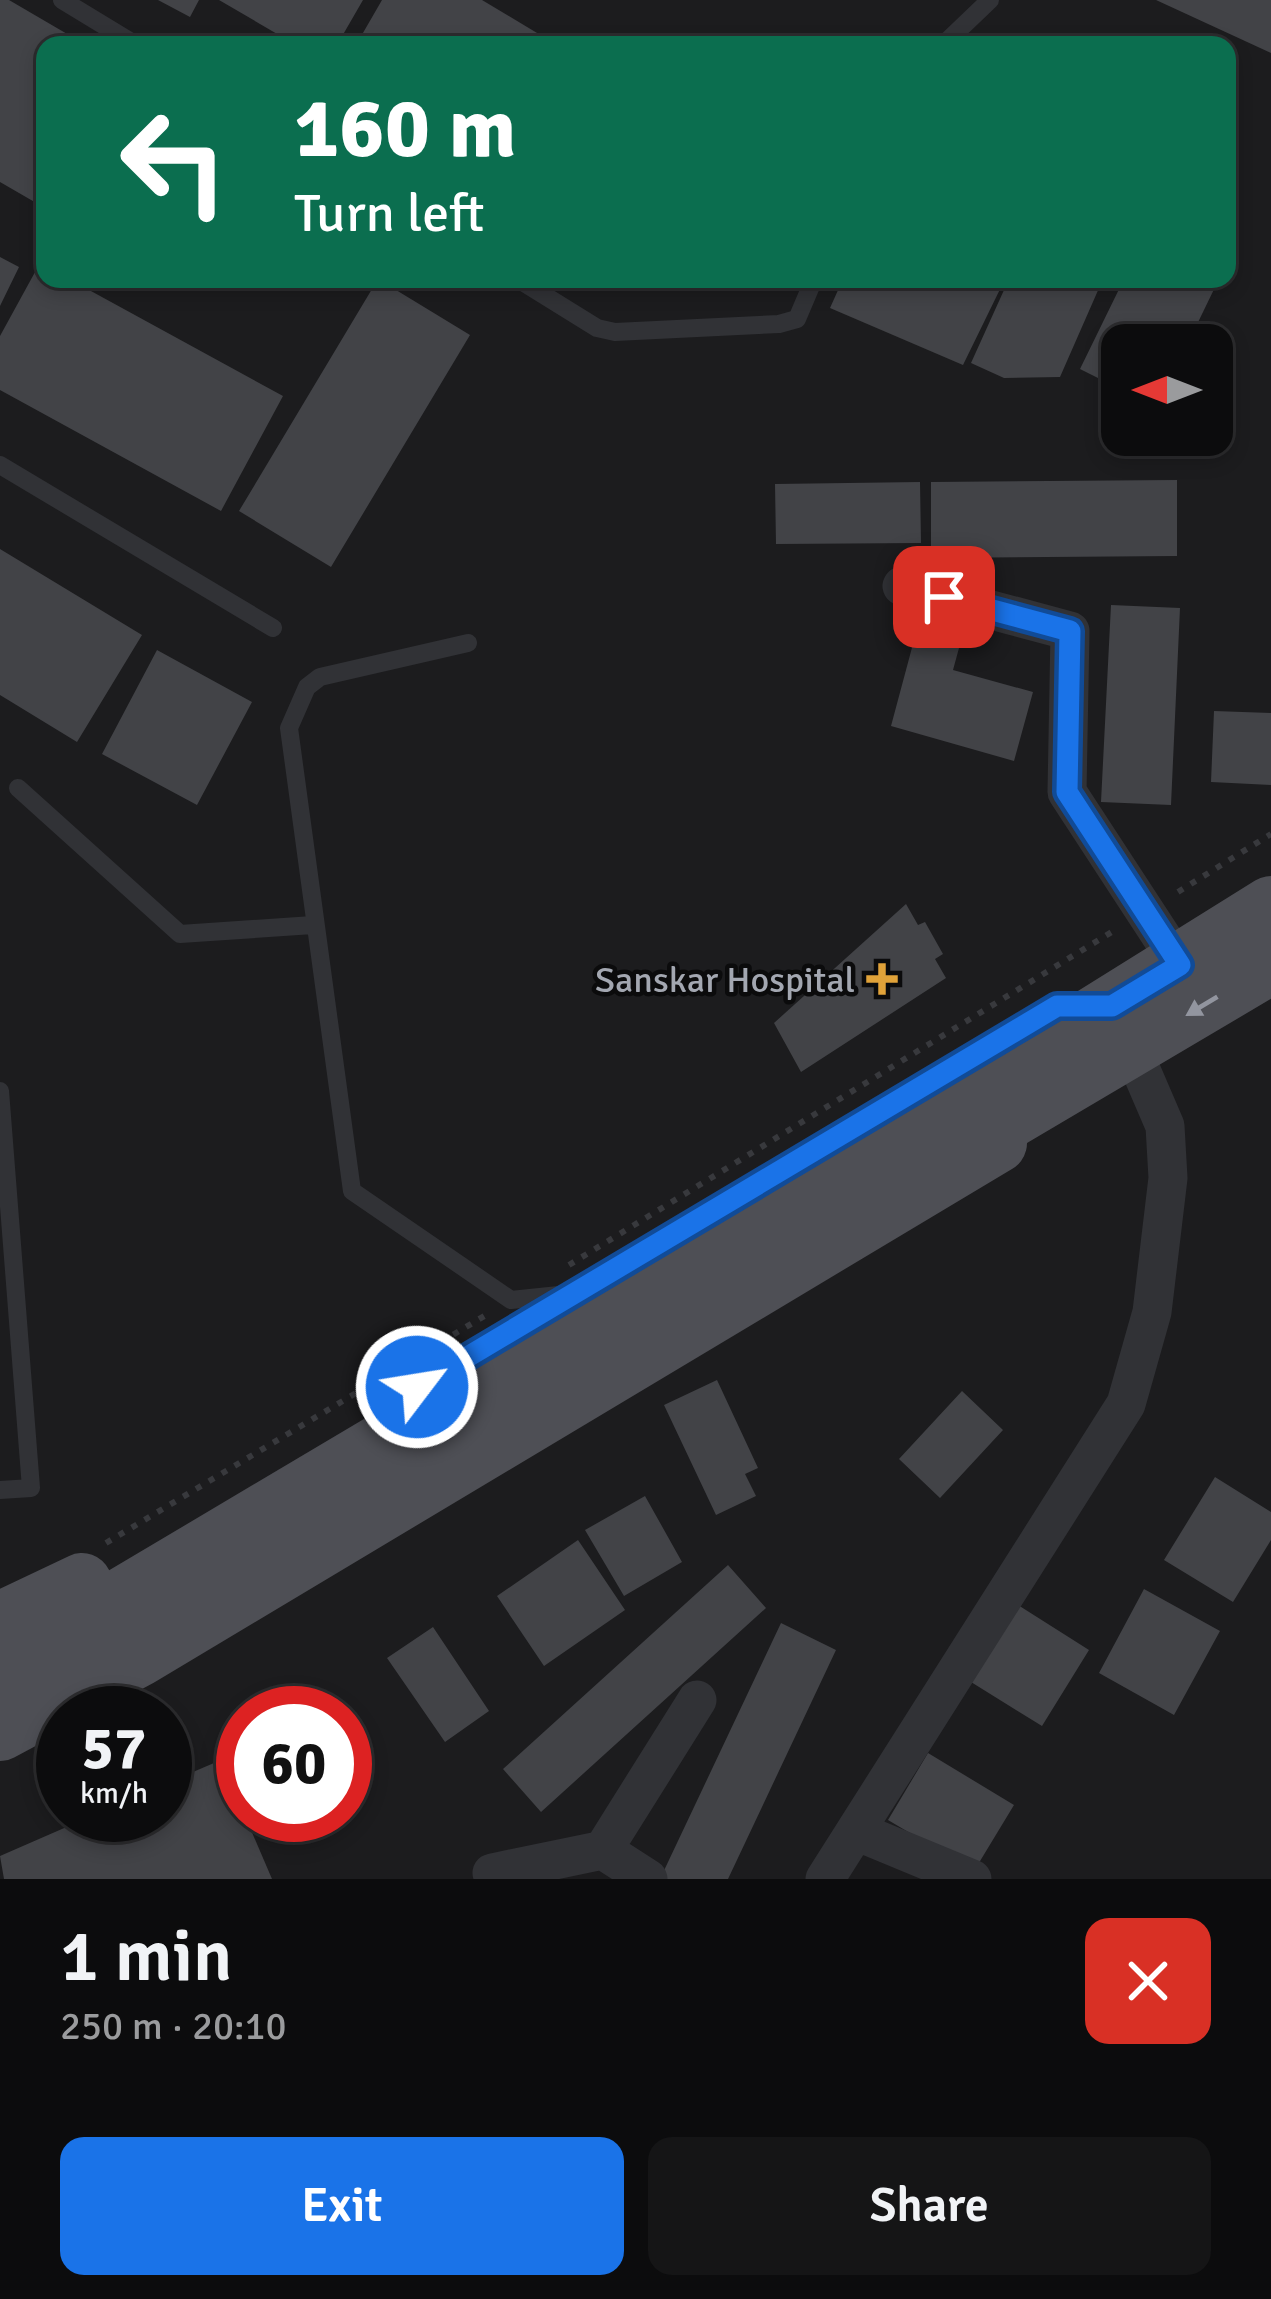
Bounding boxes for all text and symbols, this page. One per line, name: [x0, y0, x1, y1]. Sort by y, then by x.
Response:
text: 160 m: [294, 77, 516, 181]
icon: left: [96, 84, 252, 240]
text: Turn left: [294, 180, 484, 247]
north arrow: [1101, 324, 1233, 456]
map controls: [1101, 324, 1233, 456]
pin: [893, 546, 995, 648]
icon: arrive: [911, 564, 977, 630]
place label: Sanskar Hospital: [595, 958, 855, 1003]
marker: Sanskar Hospital: [866, 963, 898, 995]
one-way arrow: [1185, 995, 1219, 1016]
position arrow: [354, 1324, 480, 1450]
speed limit sign: 60: [216, 1686, 372, 1842]
text: 57: [82, 1712, 146, 1786]
text: km/h: [80, 1775, 148, 1812]
text: 1 min: [60, 1912, 232, 2001]
button: close: [1085, 1918, 1211, 2044]
text: 250 m · 20:10: [60, 2002, 287, 2050]
button: Exit: [60, 2137, 624, 2275]
button: Share: [648, 2137, 1211, 2275]

